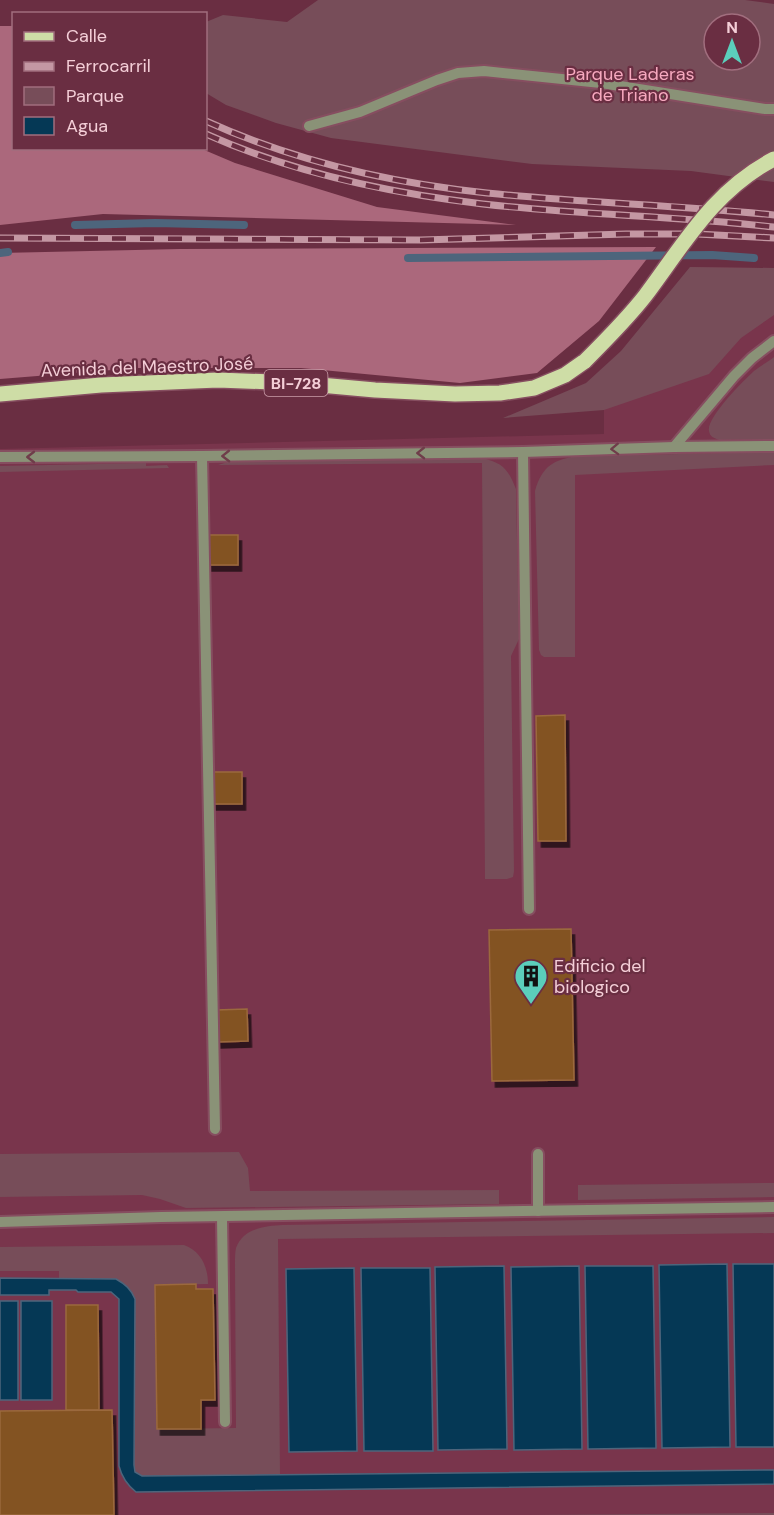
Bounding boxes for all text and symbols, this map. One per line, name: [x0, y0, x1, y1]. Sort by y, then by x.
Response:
legend: [12, 12, 207, 150]
north arrow: [702, 12, 762, 72]
text: N: [726, 17, 738, 38]
text: Calle: [66, 24, 107, 48]
text: Ferrocarril: [66, 54, 151, 78]
park label: Parque Laderas de Triano: [565, 62, 695, 107]
text: Parque: [66, 84, 124, 108]
text: Agua: [66, 114, 108, 138]
street label: Avenida del Maestro José: [40, 351, 254, 383]
road number: BI-728: [264, 370, 328, 396]
one-way arrow: [611, 443, 620, 456]
one-way arrow: [416, 447, 425, 459]
one-way arrow: [221, 450, 230, 462]
one-way arrow: [26, 451, 35, 463]
place label: Edificio del biologico: [554, 954, 646, 999]
building icon: Edificio del biologico: [513, 958, 549, 1005]

